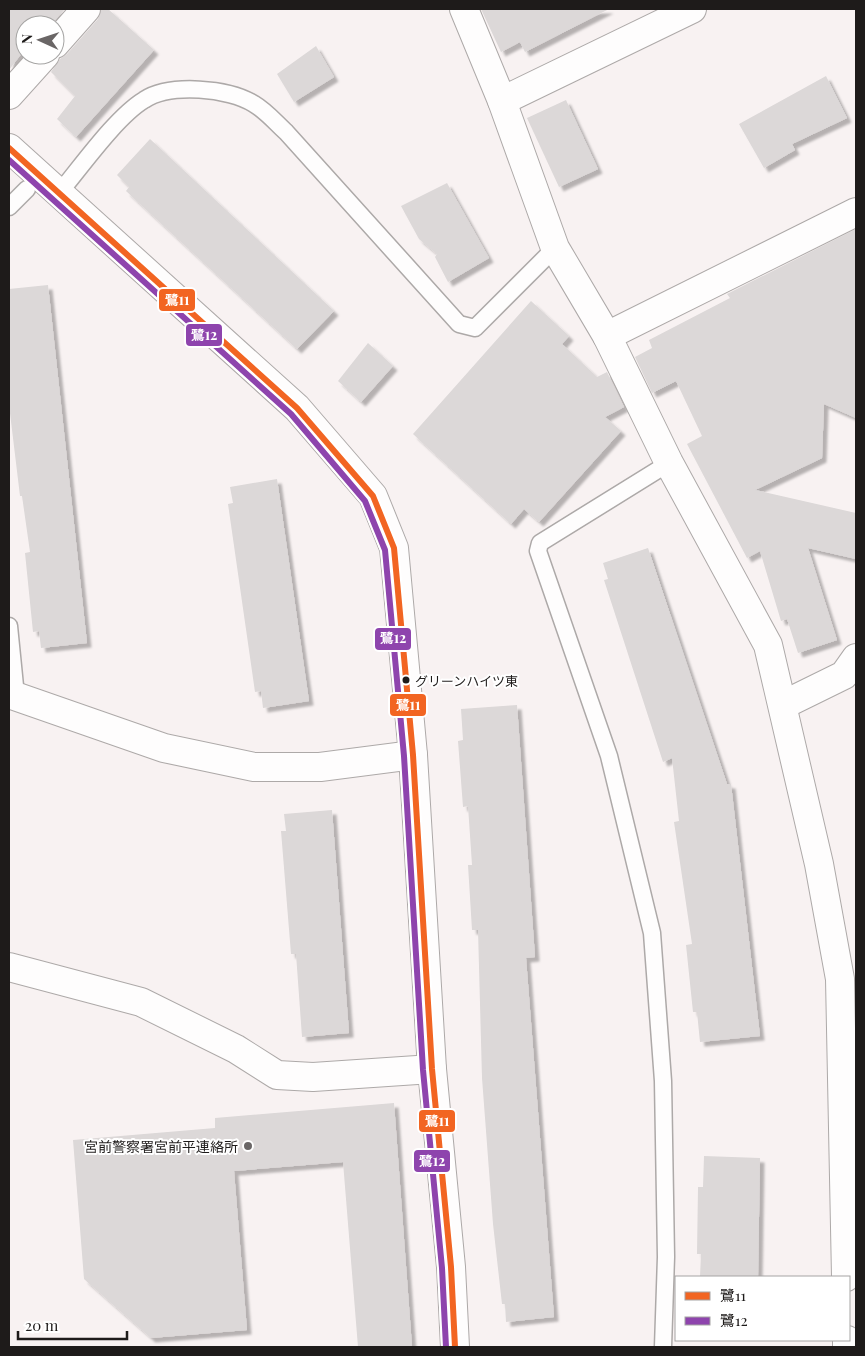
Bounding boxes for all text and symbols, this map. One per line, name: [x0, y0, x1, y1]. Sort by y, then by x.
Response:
north arrow: [15, 15, 65, 65]
text: N: [17, 34, 36, 45]
line badge: 鷺11: [158, 288, 196, 312]
text: 鷺11: [165, 290, 189, 309]
line badge: 鷺12: [185, 323, 223, 347]
text: 鷺12: [191, 325, 217, 344]
line badge: 鷺12: [374, 627, 412, 651]
text: 鷺12: [380, 628, 406, 647]
place label: グリーンハイツ東: [415, 672, 518, 689]
marker: グリーンハイツ東: [401, 675, 411, 685]
line badge: 鷺11: [389, 693, 427, 717]
text: 鷺11: [396, 695, 420, 714]
line badge: 鷺11: [418, 1109, 456, 1133]
text: 鷺11: [425, 1111, 449, 1130]
place label: 宮前警察署宮前平連絡所: [84, 1137, 238, 1156]
marker: 宮前警察署宮前平連絡所: [242, 1140, 254, 1152]
line badge: 鷺12: [413, 1149, 451, 1173]
text: 鷺12: [419, 1151, 445, 1170]
legend: [675, 1276, 850, 1341]
text: 鷺11: [720, 1285, 747, 1305]
scale bar: [18, 1308, 126, 1340]
text: 鷺12: [720, 1310, 748, 1330]
text: 20 m: [25, 1315, 59, 1335]

